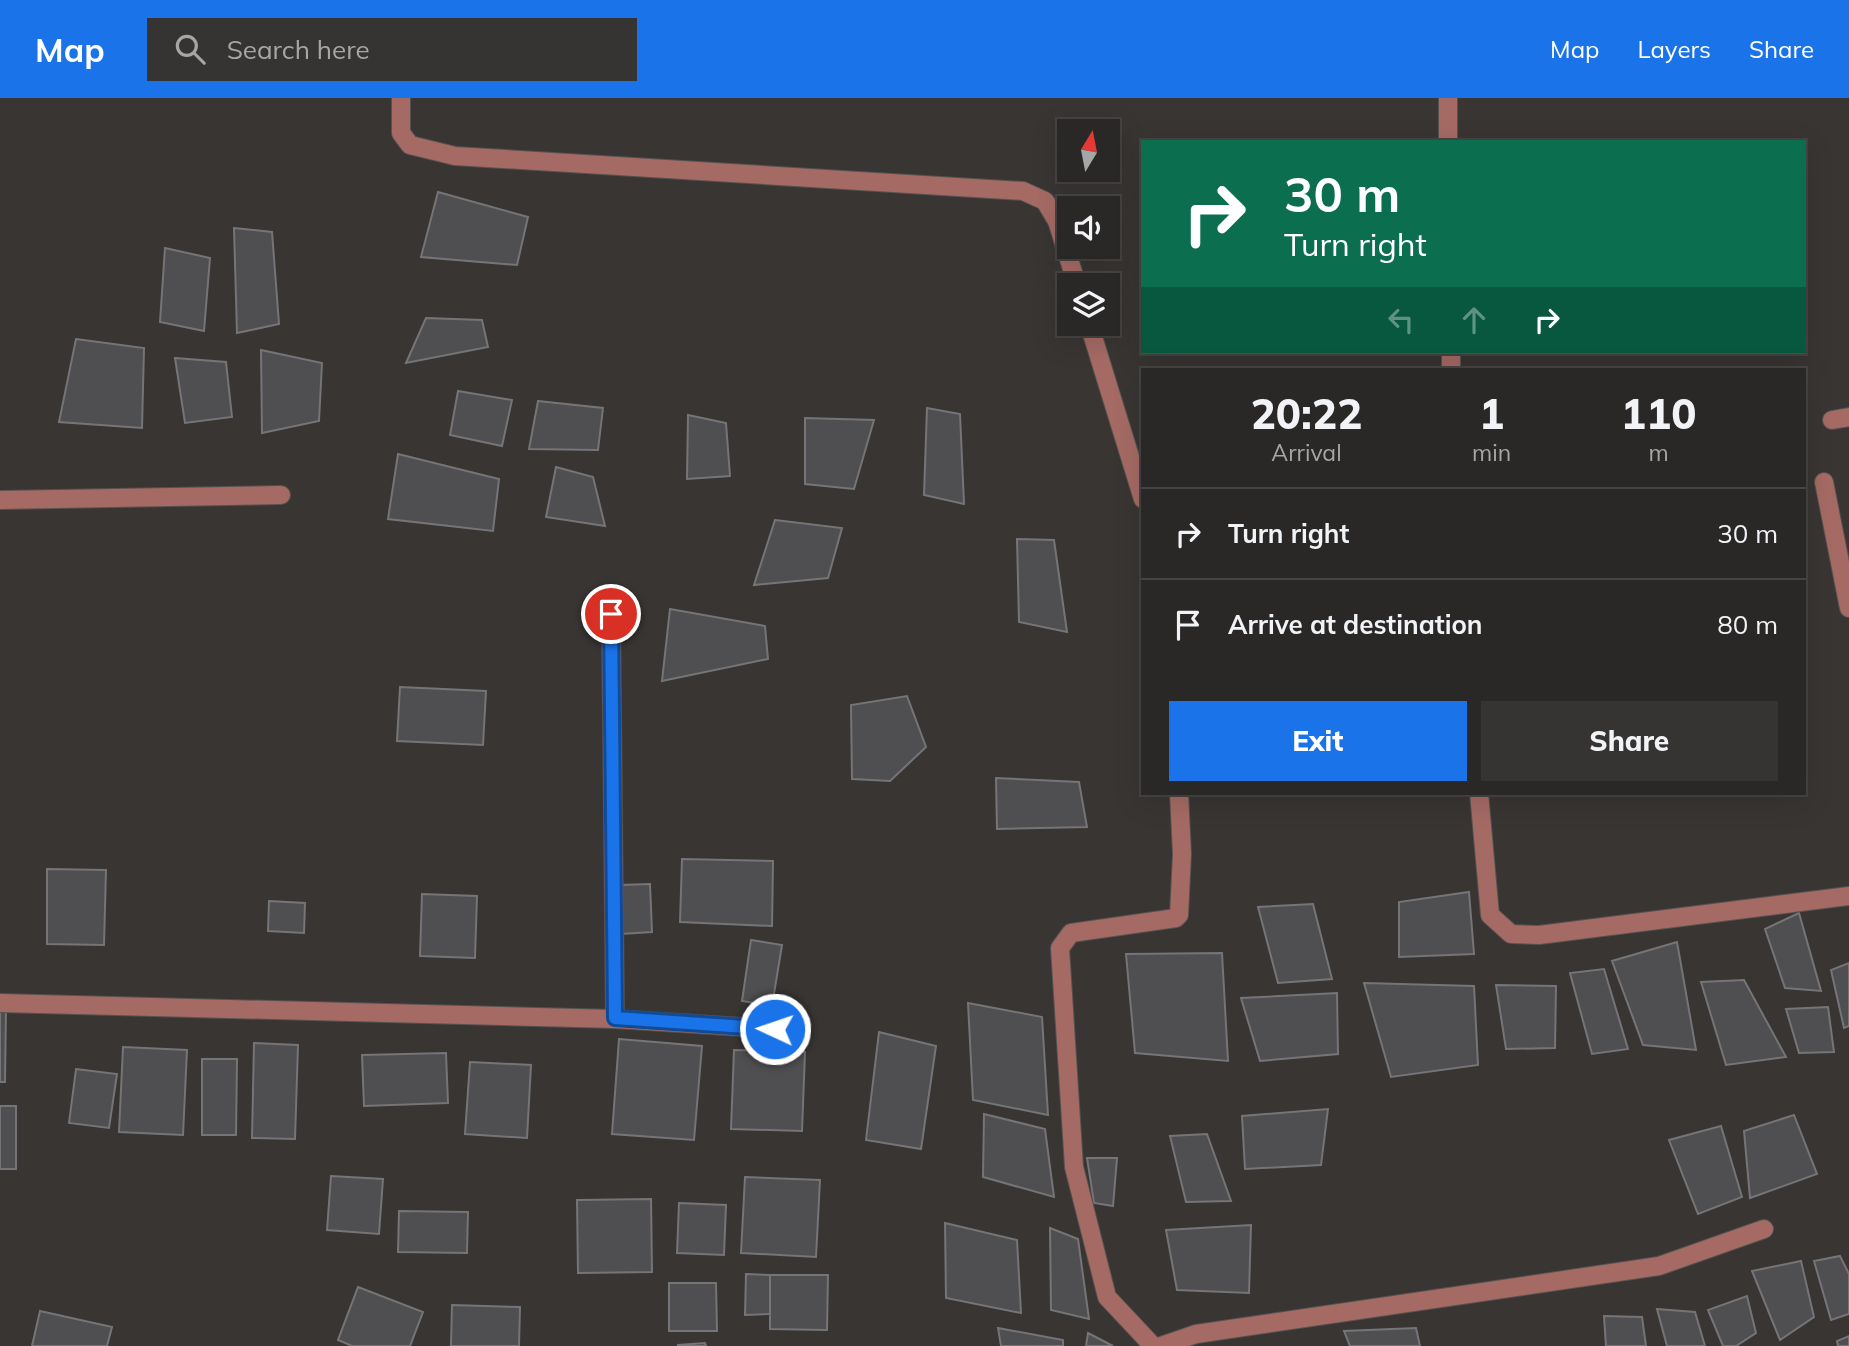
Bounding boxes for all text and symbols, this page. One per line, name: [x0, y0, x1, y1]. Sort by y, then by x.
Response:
search box: [147, 18, 637, 81]
text: Map: [35, 29, 105, 70]
icon: search: [171, 30, 209, 68]
text: Search here: [227, 33, 370, 66]
text: Map: [1550, 34, 1599, 64]
text: Layers: [1637, 34, 1711, 64]
text: Share: [1749, 34, 1814, 64]
north arrow: [1057, 119, 1120, 182]
map controls: [1057, 119, 1120, 336]
text: 30 m: [1284, 163, 1400, 224]
icon: right: [1169, 168, 1260, 259]
button: sound: [1057, 196, 1120, 259]
text: Turn right: [1284, 224, 1427, 264]
button: layers: [1057, 273, 1120, 336]
icon: left: [1382, 301, 1420, 339]
icon: ahead: [1455, 301, 1493, 339]
icon: right: [1528, 301, 1566, 339]
text: 20:22: [1251, 387, 1362, 440]
text: 1: [1479, 387, 1504, 440]
text: 110: [1621, 387, 1696, 440]
text: Arrival: [1271, 438, 1342, 467]
text: min: [1472, 438, 1511, 467]
text: m: [1648, 438, 1669, 467]
icon: right: [1169, 515, 1207, 553]
text: Turn right: [1228, 517, 1349, 550]
text: 30 m: [1717, 517, 1778, 550]
pin: [581, 584, 641, 644]
icon: arrive: [592, 595, 630, 633]
icon: arrive: [1169, 606, 1207, 644]
text: Arrive at destination: [1228, 608, 1483, 641]
text: 80 m: [1717, 608, 1778, 641]
button: Exit: [1169, 701, 1467, 781]
button: Share: [1481, 701, 1778, 781]
position arrow: [738, 992, 812, 1066]

